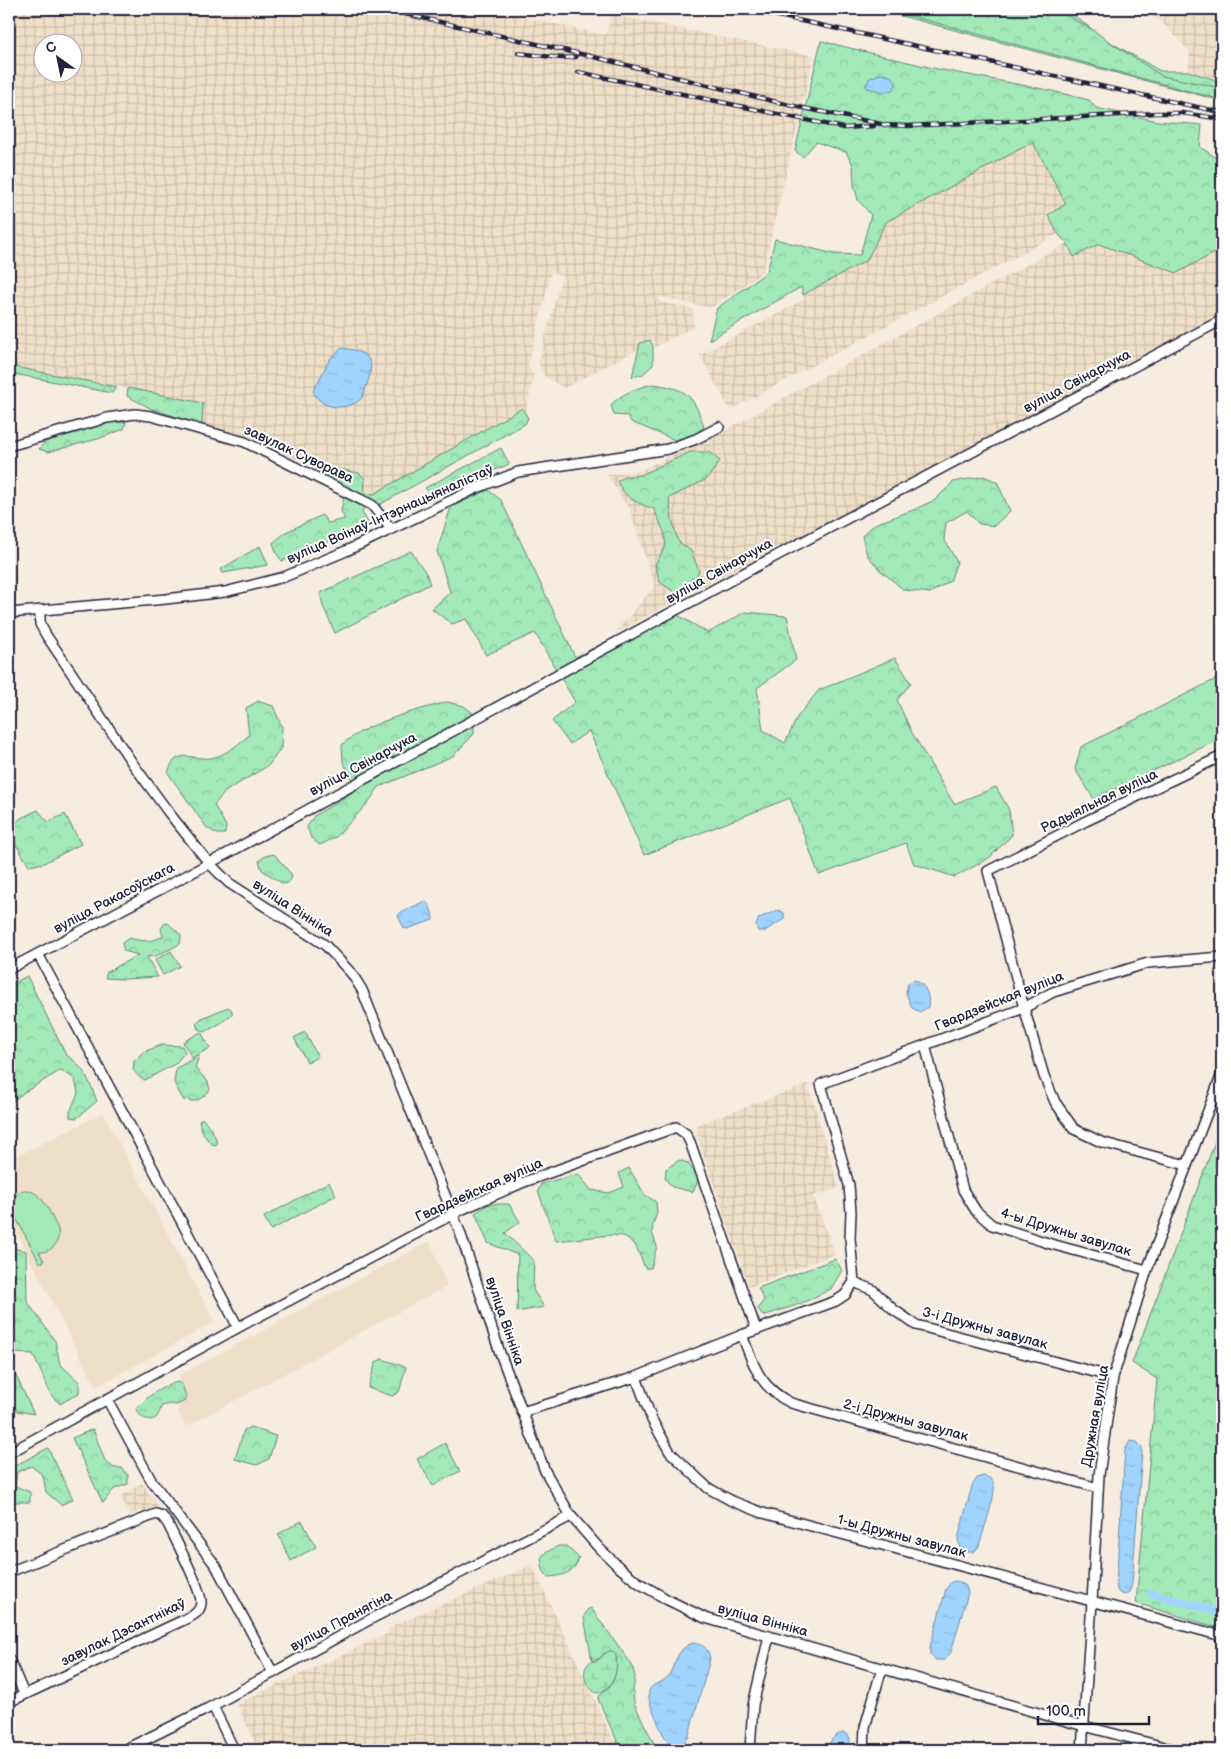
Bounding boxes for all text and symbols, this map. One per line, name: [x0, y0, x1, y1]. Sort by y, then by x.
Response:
north arrow: [32, 32, 82, 82]
text: С: [42, 38, 60, 57]
street label: вуліца Свінарчука: [1020, 345, 1134, 416]
street label: завулак Суворава: [242, 421, 357, 487]
street label: вуліца Воінаў-Інтэрнацыяналістаў: [284, 460, 496, 567]
street label: вуліца Свінарчука: [663, 534, 776, 607]
street label: вуліца Свінарчука: [306, 728, 420, 799]
street label: Радыяльная вуліца: [1038, 765, 1161, 837]
street label: вуліца Ракасоўскага: [51, 859, 178, 937]
street label: вуліца Вінніка: [250, 876, 337, 941]
street label: Гвардзейская вуліца: [932, 967, 1067, 1035]
street label: Гвардзейская вуліца: [413, 1154, 546, 1226]
street label: 4-ы Дружны завулак: [999, 1204, 1134, 1260]
street label: вуліца Вінніка: [482, 1274, 528, 1368]
street label: 3-і Дружны завулак: [920, 1303, 1050, 1353]
street label: Дружная вуліца: [1078, 1363, 1112, 1468]
street label: 2-і Дружны завулак: [842, 1395, 971, 1445]
street label: 1-ы Дружны завулак: [836, 1511, 969, 1562]
street label: вуліца Пранягіна: [287, 1587, 395, 1655]
street label: завулак Дэсантнікаў: [58, 1594, 188, 1670]
street label: вуліца Вінніка: [716, 1600, 811, 1640]
scale bar: [1038, 1694, 1150, 1726]
text: 100 m: [1046, 1702, 1086, 1721]

